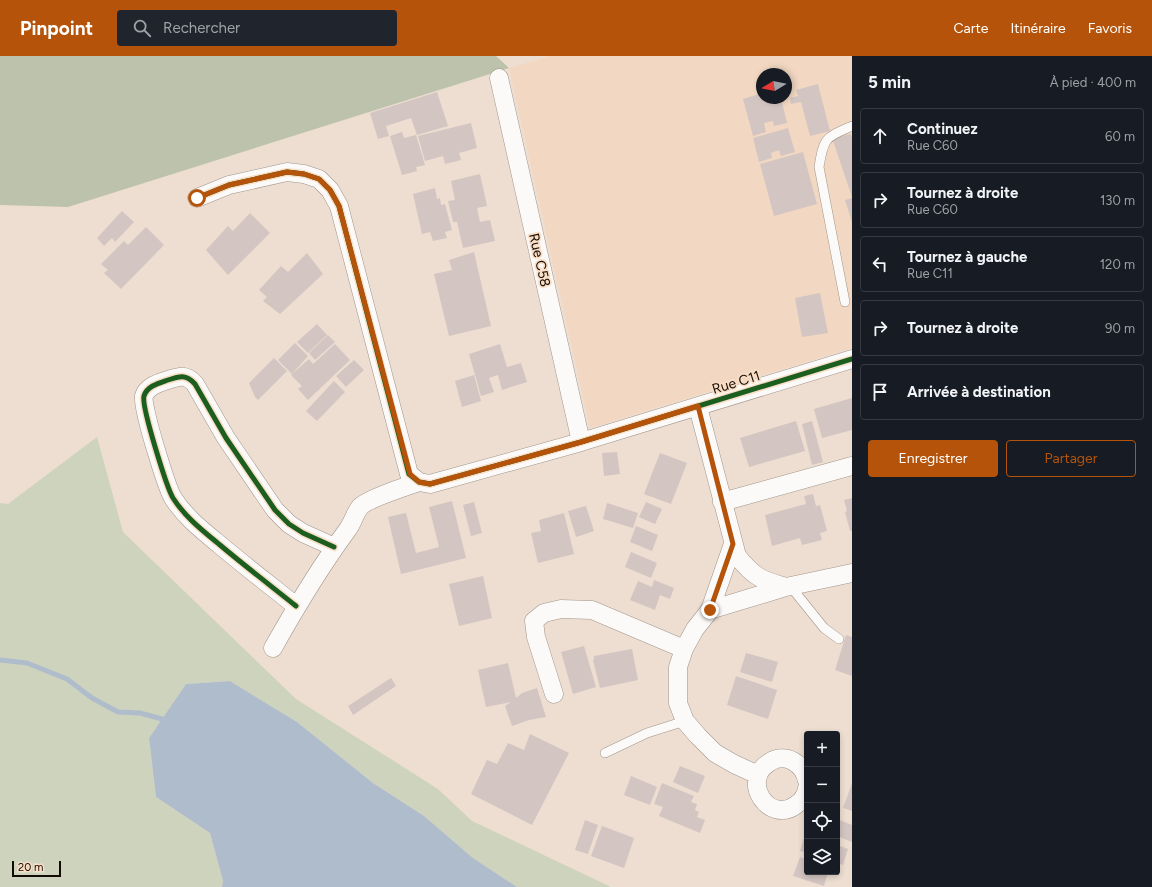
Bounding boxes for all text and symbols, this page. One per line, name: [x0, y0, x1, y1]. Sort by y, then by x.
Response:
search box: [117, 10, 397, 46]
text: Pinpoint: [20, 17, 93, 40]
icon: search: [131, 17, 153, 39]
text: Rechercher: [163, 19, 240, 37]
text: Carte: [954, 20, 988, 37]
text: Itinéraire: [1010, 20, 1066, 37]
text: Favoris: [1088, 20, 1132, 37]
north arrow: [756, 68, 792, 104]
text: 5 min: [868, 72, 911, 92]
text: À pied · 400 m: [1050, 75, 1136, 90]
text: Continuez: [907, 120, 978, 138]
icon: ahead: [869, 125, 891, 147]
text: 60 m: [1105, 129, 1135, 144]
text: Rue C60: [907, 138, 958, 153]
text: Tournez à droite: [907, 184, 1018, 202]
route start: [188, 189, 206, 207]
icon: right: [869, 189, 891, 211]
text: 130 m: [1100, 193, 1135, 208]
text: Rue C60: [907, 202, 958, 217]
street label: Rue C58: [525, 232, 554, 289]
text: Tournez à gauche: [907, 248, 1027, 266]
icon: left: [869, 253, 891, 275]
text: 120 m: [1100, 257, 1135, 272]
text: Rue C11: [907, 266, 953, 281]
icon: right: [869, 317, 891, 339]
text: Tournez à droite: [907, 319, 1018, 337]
text: 90 m: [1105, 321, 1135, 336]
street label: Rue C11: [710, 367, 762, 398]
icon: arrive: [869, 381, 891, 403]
text: Arrivée à destination: [907, 383, 1051, 401]
button: Enregistrer: [868, 440, 998, 477]
button: Partager: [1006, 440, 1136, 477]
route end: [701, 601, 719, 619]
map controls: [804, 731, 840, 875]
button: +: [804, 731, 840, 767]
button: −: [804, 767, 840, 803]
button: locate: [804, 803, 840, 839]
button: layers: [804, 839, 840, 875]
scale bar: [12, 859, 61, 878]
text: 20 m: [18, 861, 43, 874]

